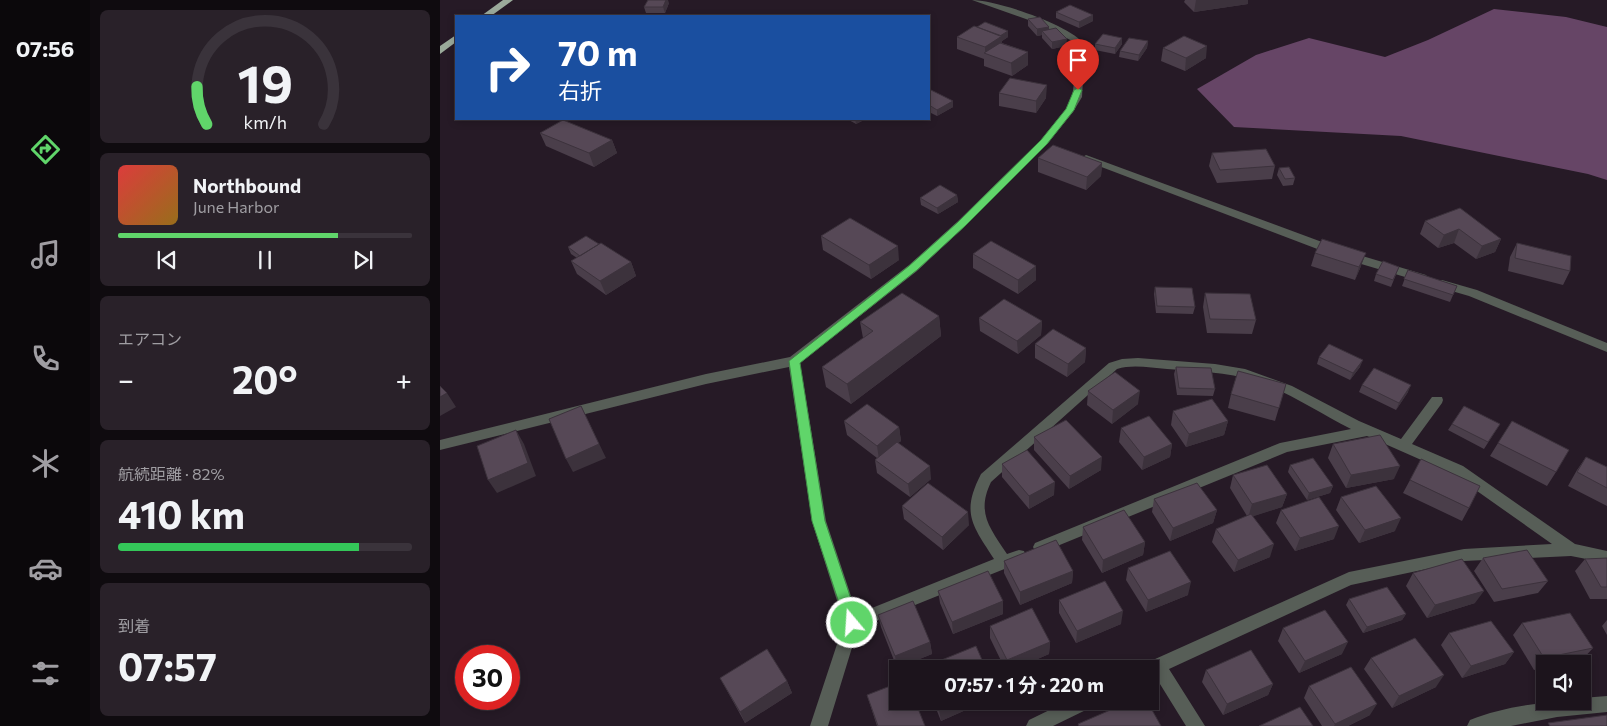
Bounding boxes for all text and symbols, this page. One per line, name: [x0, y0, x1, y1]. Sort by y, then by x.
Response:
text: 70 m: [558, 30, 638, 73]
text: 07:56: [16, 35, 74, 62]
icon: right: [475, 35, 540, 100]
pin: [1057, 39, 1099, 90]
icon: arrive: [1064, 46, 1092, 74]
text: 19: [237, 50, 293, 114]
text: 右折: [558, 77, 602, 104]
text: km/h: [243, 111, 287, 133]
icon: directions: [28, 132, 63, 167]
text: Northbound: [193, 174, 301, 197]
text: June Harbor: [193, 197, 279, 216]
icon: music: [28, 237, 63, 272]
icon: previous: [153, 246, 181, 274]
icon: pause: [251, 246, 279, 274]
icon: next: [349, 246, 377, 274]
text: エアコン: [118, 329, 182, 348]
icon: phone: [28, 341, 63, 376]
text: 20°: [232, 355, 298, 402]
text: −: [118, 362, 134, 396]
text: +: [396, 362, 412, 396]
icon: climate: [28, 446, 63, 481]
text: 航続距離 · 82%: [118, 464, 225, 483]
text: 410 km: [118, 490, 245, 537]
icon: car: [28, 551, 63, 586]
position arrow: [825, 596, 877, 648]
text: 到着: [118, 616, 150, 635]
text: 07:57: [118, 642, 217, 689]
speed limit sign: 30: [455, 645, 520, 710]
map controls: [1536, 655, 1591, 710]
button: sound: [1536, 655, 1591, 710]
icon: filters: [28, 656, 63, 691]
text: 07:57 · 1 分 · 220 m: [944, 673, 1104, 696]

